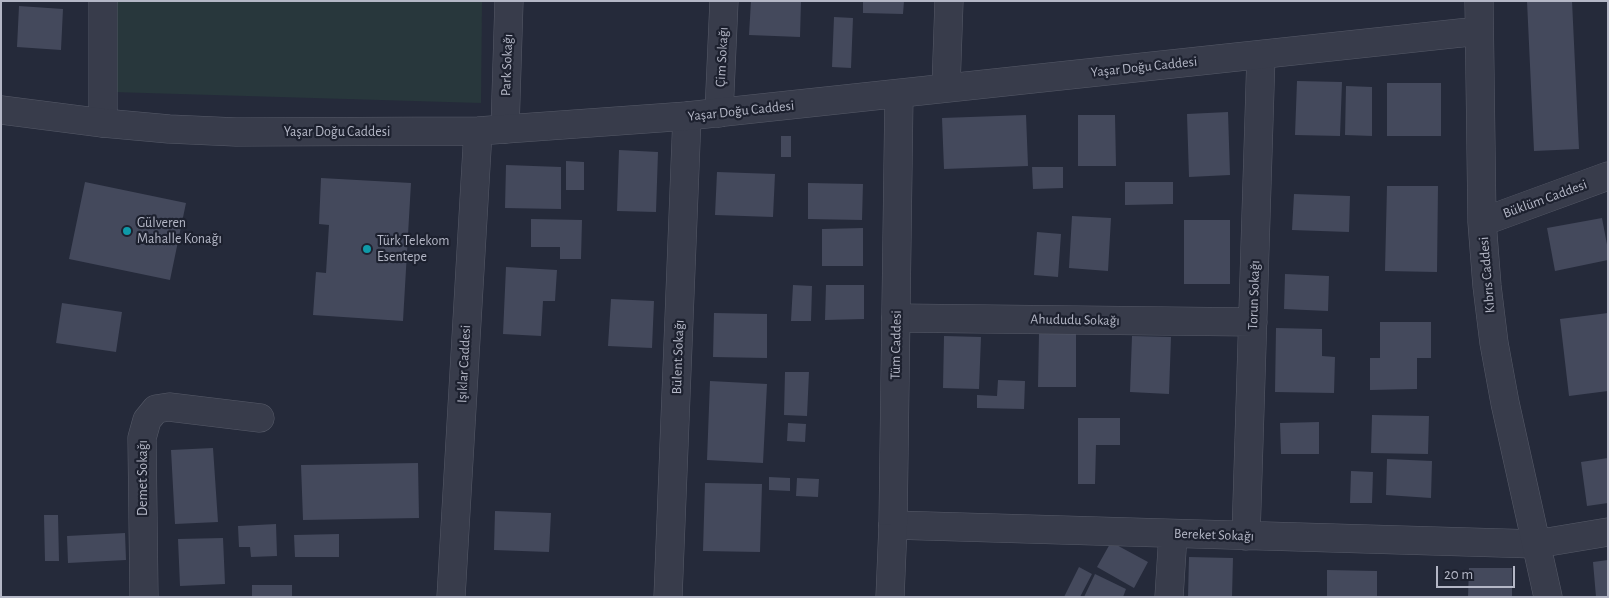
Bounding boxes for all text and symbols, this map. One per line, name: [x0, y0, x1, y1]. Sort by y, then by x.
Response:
street label: Çim Sokağı: [712, 27, 732, 87]
street label: Park Sokağı: [498, 33, 516, 97]
street label: Yaşar Doğu Caddesi: [1090, 53, 1198, 81]
street label: Yaşar Doğu Caddesi: [687, 97, 795, 125]
street label: Yaşar Doğu Caddesi: [284, 124, 390, 140]
street label: Büklüm Caddesi: [1501, 176, 1589, 222]
place label: Gülveren Mahalle Konağı: [137, 215, 222, 248]
marker: Gülveren Mahalle Konağı: [121, 225, 133, 237]
place label: Türk Telekom Esentepe: [377, 233, 449, 266]
street label: Kıbrıs Caddesi: [1475, 236, 1499, 314]
marker: Türk Telekom Esentepe: [361, 243, 373, 255]
street label: Torun Sokağı: [1244, 260, 1264, 330]
street label: Tüm Caddesi: [887, 310, 905, 380]
street label: Ahududu Sokağı: [1030, 311, 1120, 329]
street label: Bülent Sokağı: [668, 319, 688, 395]
street label: Işıklar Caddesi: [454, 324, 474, 404]
street label: Demet Sokağı: [135, 440, 151, 516]
street label: Bereket Sokağı: [1174, 525, 1254, 545]
scale bar: [1439, 556, 1518, 588]
text: 20 m: [1444, 567, 1473, 582]

